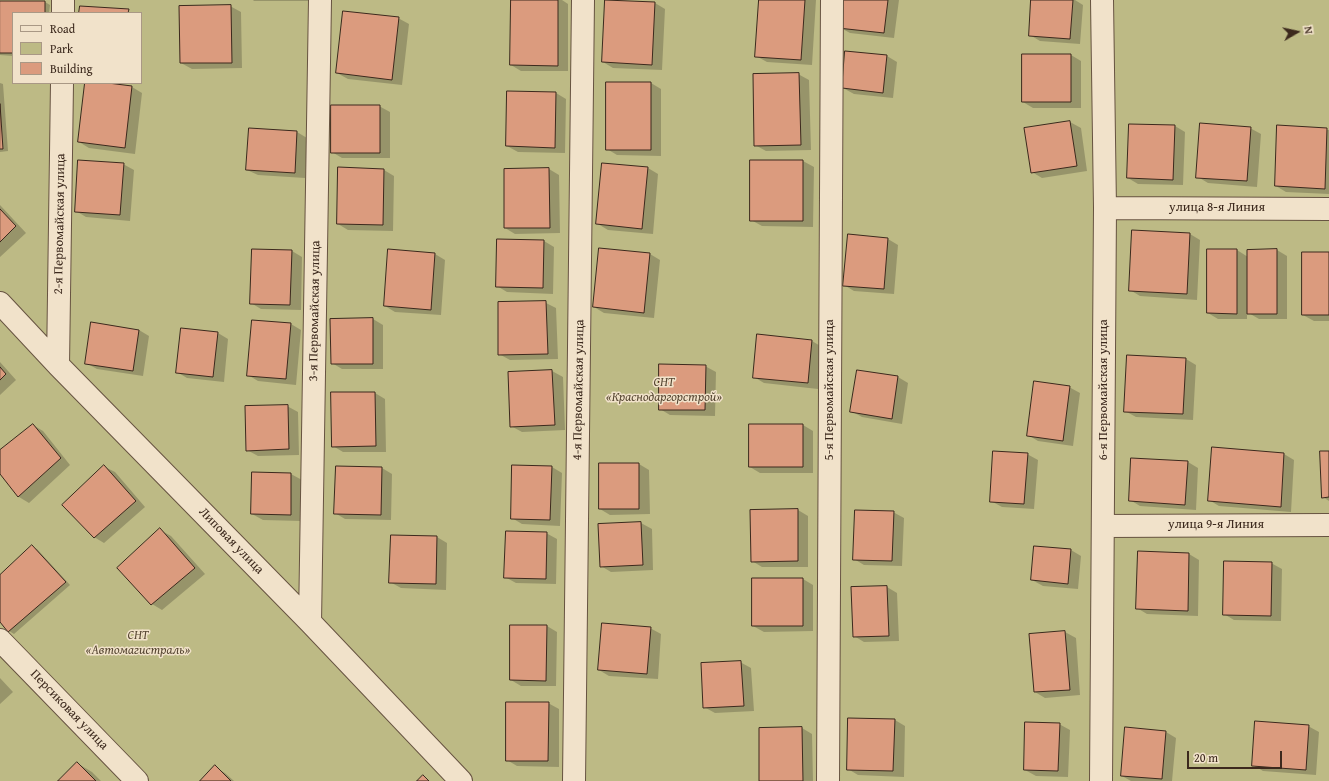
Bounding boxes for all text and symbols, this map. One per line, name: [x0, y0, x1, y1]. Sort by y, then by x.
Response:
legend: [12, 12, 142, 84]
north arrow: [1277, 12, 1317, 52]
text: Road: [50, 20, 75, 37]
text: N: [1300, 25, 1317, 35]
text: Park: [50, 40, 73, 57]
text: Building: [50, 60, 93, 77]
street label: 2-я Первомайская улица: [51, 153, 69, 295]
street label: улица 8-я Линия: [1169, 200, 1265, 216]
street label: 3-я Первомайская улица: [306, 240, 324, 382]
street label: 4-я Первомайская улица: [570, 319, 588, 461]
street label: 5-я Первомайская улица: [822, 319, 838, 461]
street label: 6-я Первомайская улица: [1096, 319, 1112, 461]
park label: СНТ «Краснодаргорстрой»: [606, 375, 722, 406]
street label: Липовая улица: [195, 504, 267, 578]
street label: улица 9-я Линия: [1168, 517, 1264, 533]
park label: СНТ «Автомагистраль»: [86, 628, 190, 659]
street label: Персиковая улица: [27, 667, 111, 753]
scale bar: [1189, 743, 1284, 769]
text: 20 m: [1194, 749, 1218, 766]

